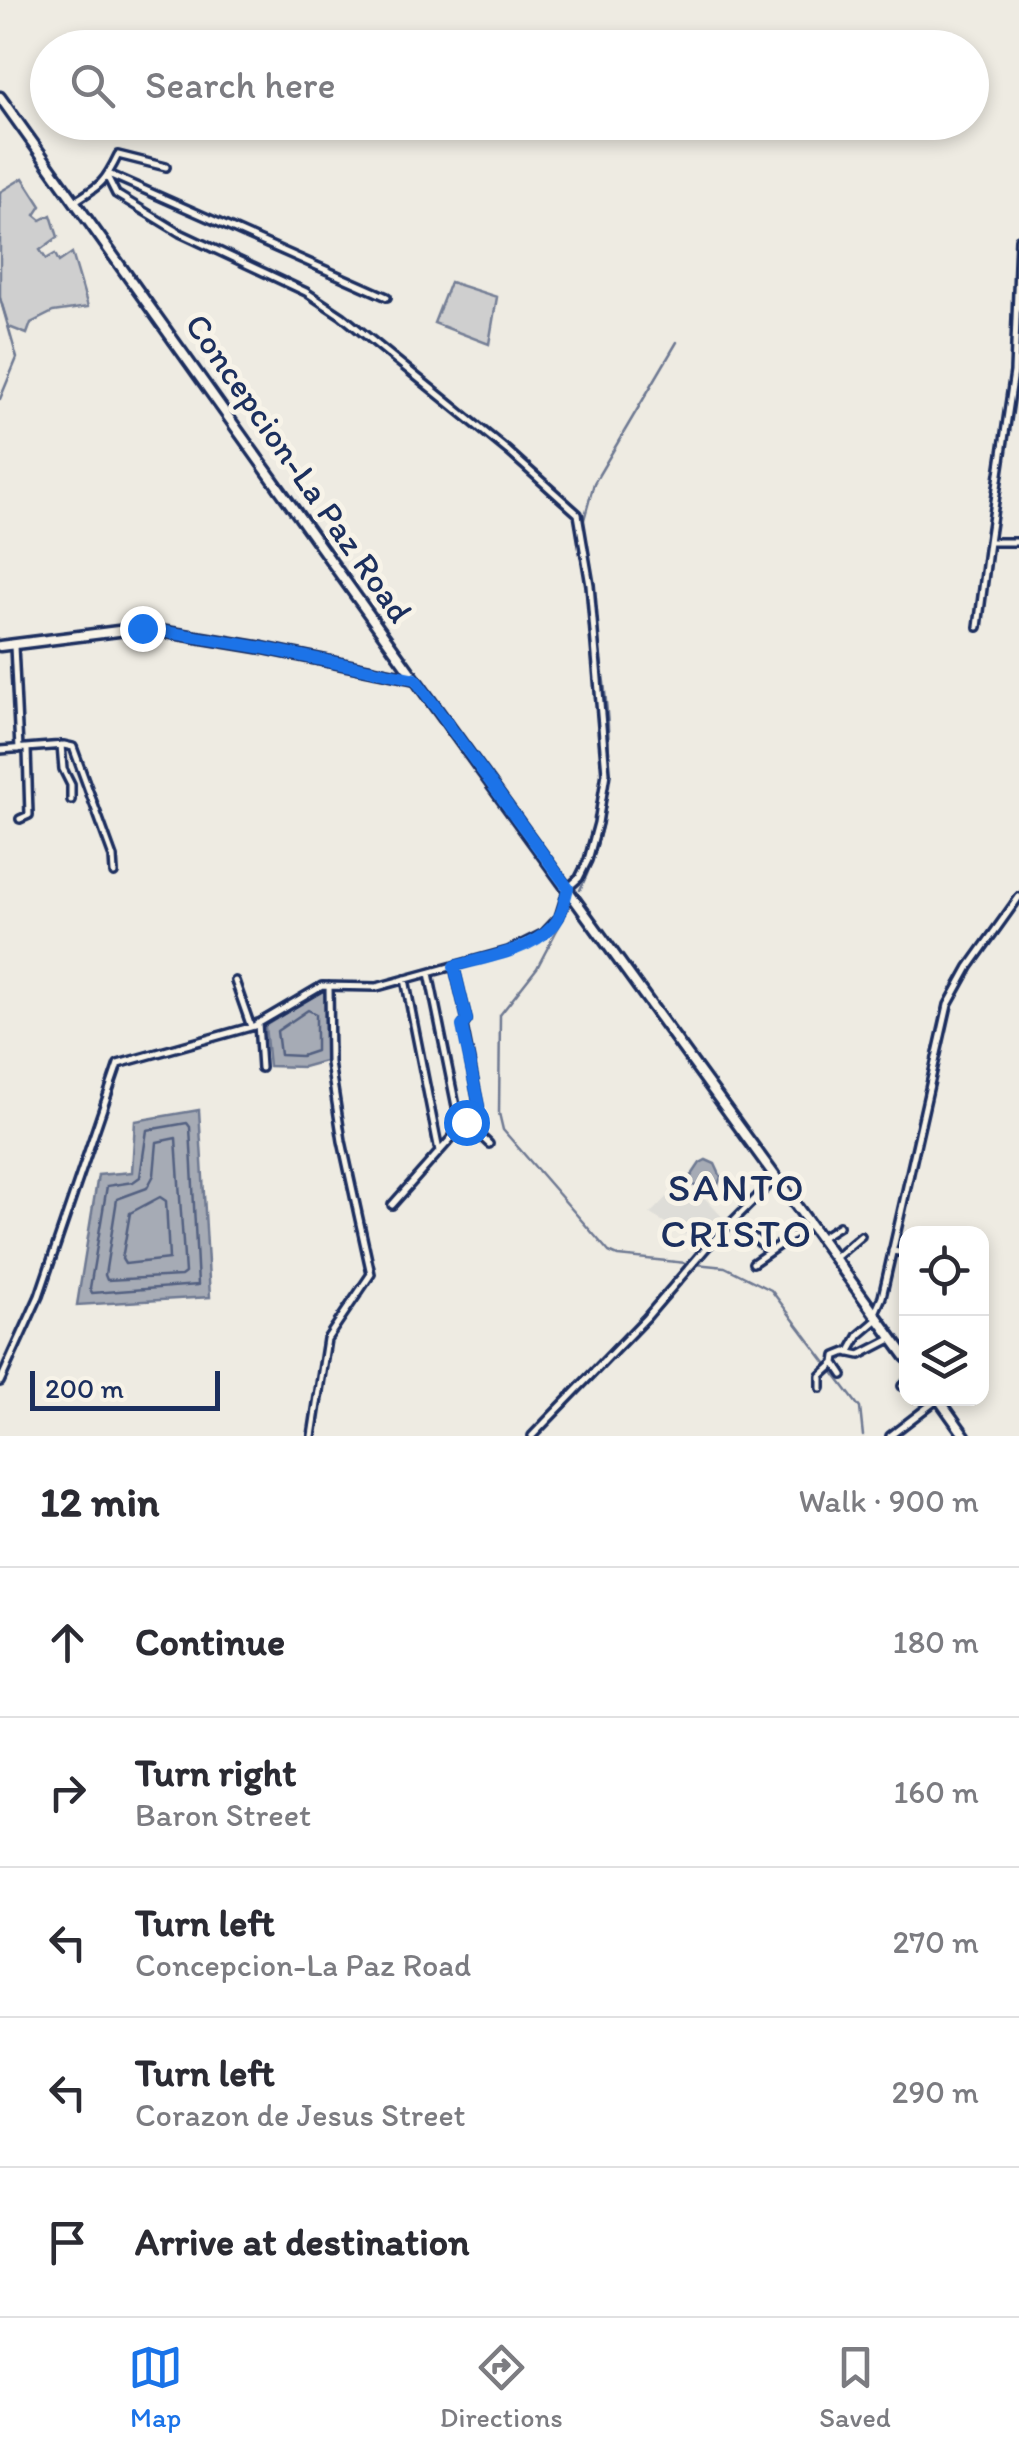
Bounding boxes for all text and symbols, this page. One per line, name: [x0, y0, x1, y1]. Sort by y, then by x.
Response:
search box: [30, 30, 989, 140]
icon: search: [65, 58, 120, 113]
text: Search here: [145, 62, 336, 108]
street label: Concepcion-La Paz Road: [176, 305, 422, 631]
route end: [120, 606, 166, 652]
route start: [444, 1100, 490, 1146]
district label: SANTO CRISTO: [660, 1163, 814, 1257]
map controls: [899, 1226, 989, 1406]
button: locate: [899, 1226, 989, 1316]
button: layers: [899, 1316, 989, 1406]
scale bar: [30, 1366, 220, 1410]
text: 200 m: [45, 1371, 124, 1405]
text: 12 min: [40, 1476, 160, 1527]
text: Walk · 900 m: [798, 1482, 979, 1520]
icon: ahead: [40, 1615, 95, 1670]
text: Continue: [135, 1619, 285, 1665]
text: 180 m: [893, 1623, 979, 1661]
text: Turn right: [135, 1750, 297, 1796]
icon: right: [40, 1765, 95, 1820]
text: 160 m: [893, 1773, 979, 1811]
text: Baron Street: [135, 1796, 311, 1834]
text: Turn left: [135, 1900, 275, 1946]
icon: left: [40, 1915, 95, 1970]
text: 270 m: [892, 1923, 979, 1961]
text: Concepcion-La Paz Road: [135, 1946, 471, 1984]
text: Turn left: [135, 2050, 275, 2096]
icon: left: [40, 2065, 95, 2120]
text: 290 m: [892, 2073, 979, 2111]
text: Corazon de Jesus Street: [135, 2096, 466, 2134]
icon: arrive: [40, 2215, 95, 2270]
text: Arrive at destination: [135, 2219, 470, 2265]
tab: Map: [128, 2340, 183, 2434]
tab: Directions: [440, 2340, 563, 2434]
tab: Saved: [819, 2340, 891, 2434]

